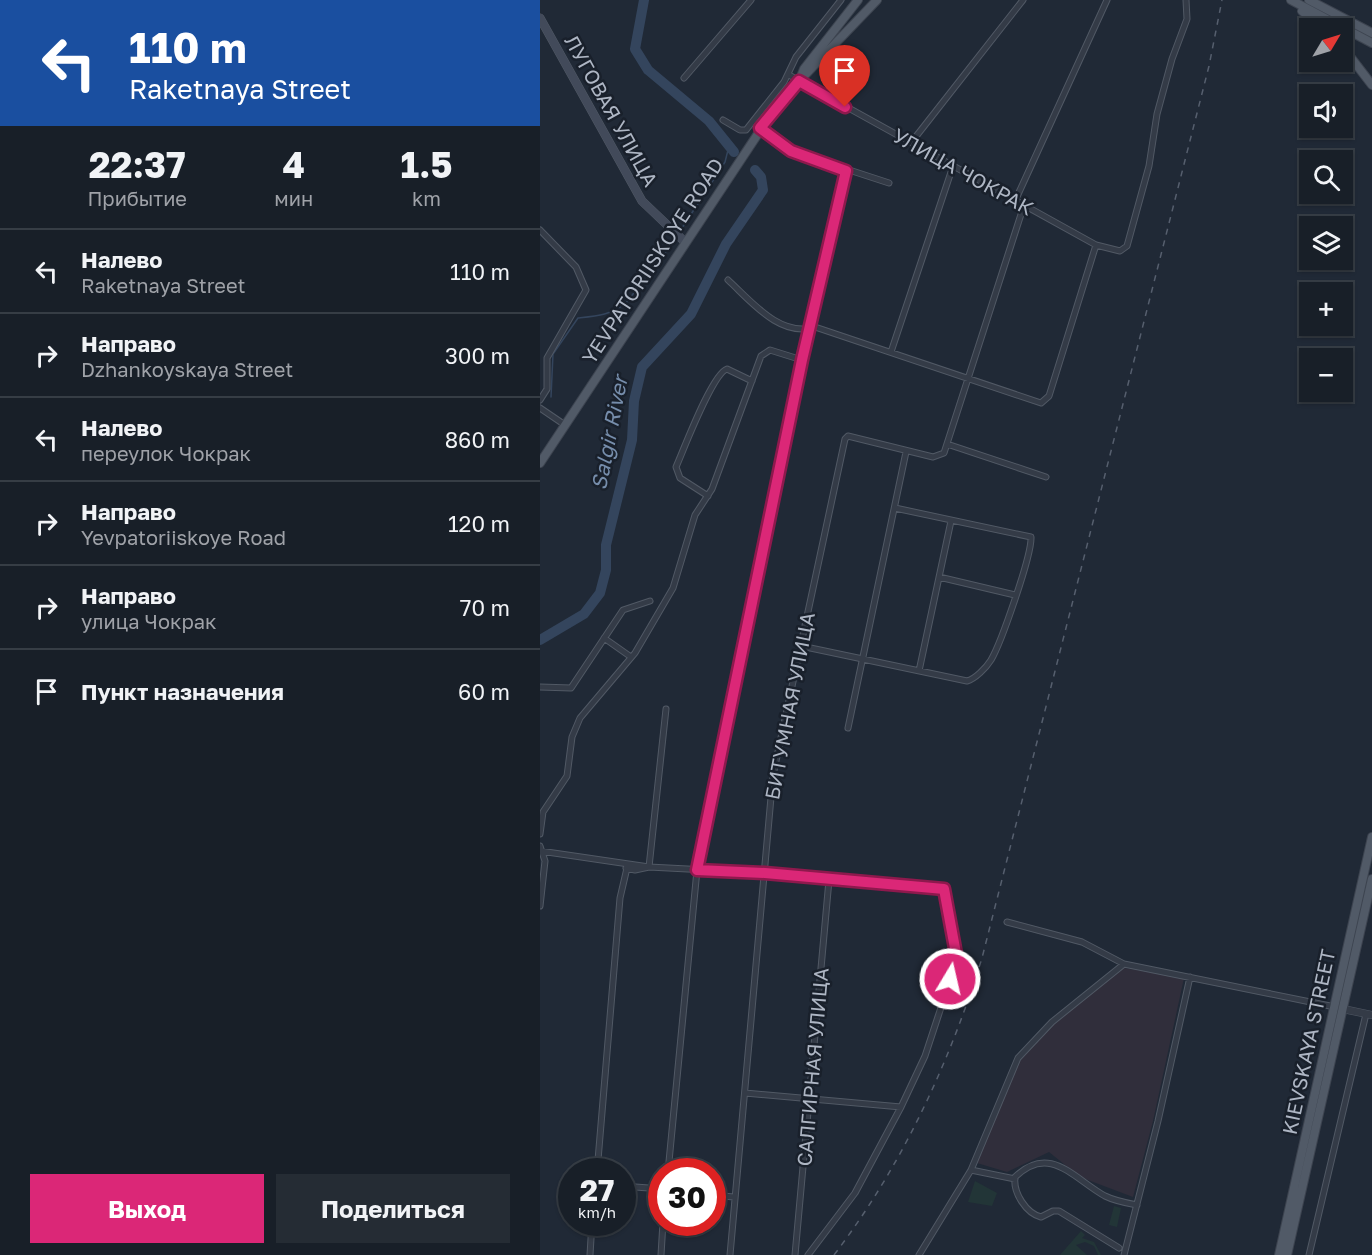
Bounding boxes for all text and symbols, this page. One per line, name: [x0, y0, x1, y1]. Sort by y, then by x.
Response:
north arrow: [1299, 18, 1353, 72]
map controls: [1299, 18, 1353, 402]
text: 110 m: [129, 22, 247, 72]
icon: left: [30, 24, 108, 102]
street label: ЛУГОВАЯ УЛИЦА: [560, 31, 663, 190]
pin: [819, 45, 870, 107]
icon: arrive: [828, 54, 861, 87]
text: Raketnaya Street: [129, 73, 351, 105]
button: sound: [1299, 84, 1353, 138]
street label: УЛИЦА ЧОКРАК: [889, 123, 1038, 220]
text: 22:37: [89, 143, 186, 186]
text: 4: [283, 143, 305, 186]
text: 1.5: [401, 143, 453, 186]
button: search: [1299, 150, 1353, 204]
street label: YEVPATORIISKOYE ROAD: [577, 153, 728, 368]
text: Прибытие: [87, 186, 187, 210]
text: мин: [274, 186, 313, 210]
text: km: [412, 186, 441, 210]
button: layers: [1299, 216, 1353, 270]
text: Налево: [81, 246, 163, 273]
icon: left: [30, 255, 63, 288]
text: 110 m: [450, 258, 510, 285]
text: Raketnaya Street: [81, 273, 246, 297]
button: +: [1299, 282, 1353, 336]
text: Направо: [81, 330, 176, 357]
icon: right: [30, 339, 63, 372]
text: 300 m: [445, 342, 510, 369]
button: −: [1299, 348, 1353, 402]
text: Dzhankoyskaya Street: [81, 357, 293, 381]
water label: Salgir River: [585, 371, 633, 492]
text: Налево: [81, 414, 163, 441]
icon: left: [30, 423, 63, 456]
text: 860 m: [445, 426, 510, 453]
text: переулок Чокрак: [81, 441, 251, 465]
text: Направо: [81, 498, 176, 525]
icon: right: [30, 507, 63, 540]
text: 120 m: [448, 510, 510, 537]
text: Yevpatoriiskoye Road: [81, 525, 286, 549]
text: Направо: [81, 582, 176, 609]
icon: right: [30, 591, 63, 624]
text: 70 m: [460, 594, 510, 621]
text: улица Чокрак: [81, 609, 217, 633]
street label: БИТУМНАЯ УЛИЦА: [759, 610, 819, 802]
icon: arrive: [30, 675, 63, 708]
text: Пункт назначения: [81, 678, 284, 705]
text: 60 m: [458, 678, 510, 705]
position arrow: [918, 947, 982, 1011]
street label: KIEVSKAYA STREET: [1277, 947, 1339, 1137]
street label: САЛГИРНАЯ УЛИЦА: [791, 967, 833, 1167]
speed limit sign: 30: [648, 1158, 726, 1236]
text: 27: [580, 1172, 614, 1208]
button: Выход: [30, 1174, 264, 1243]
button: Поделиться: [276, 1174, 510, 1243]
text: km/h: [578, 1203, 616, 1221]

